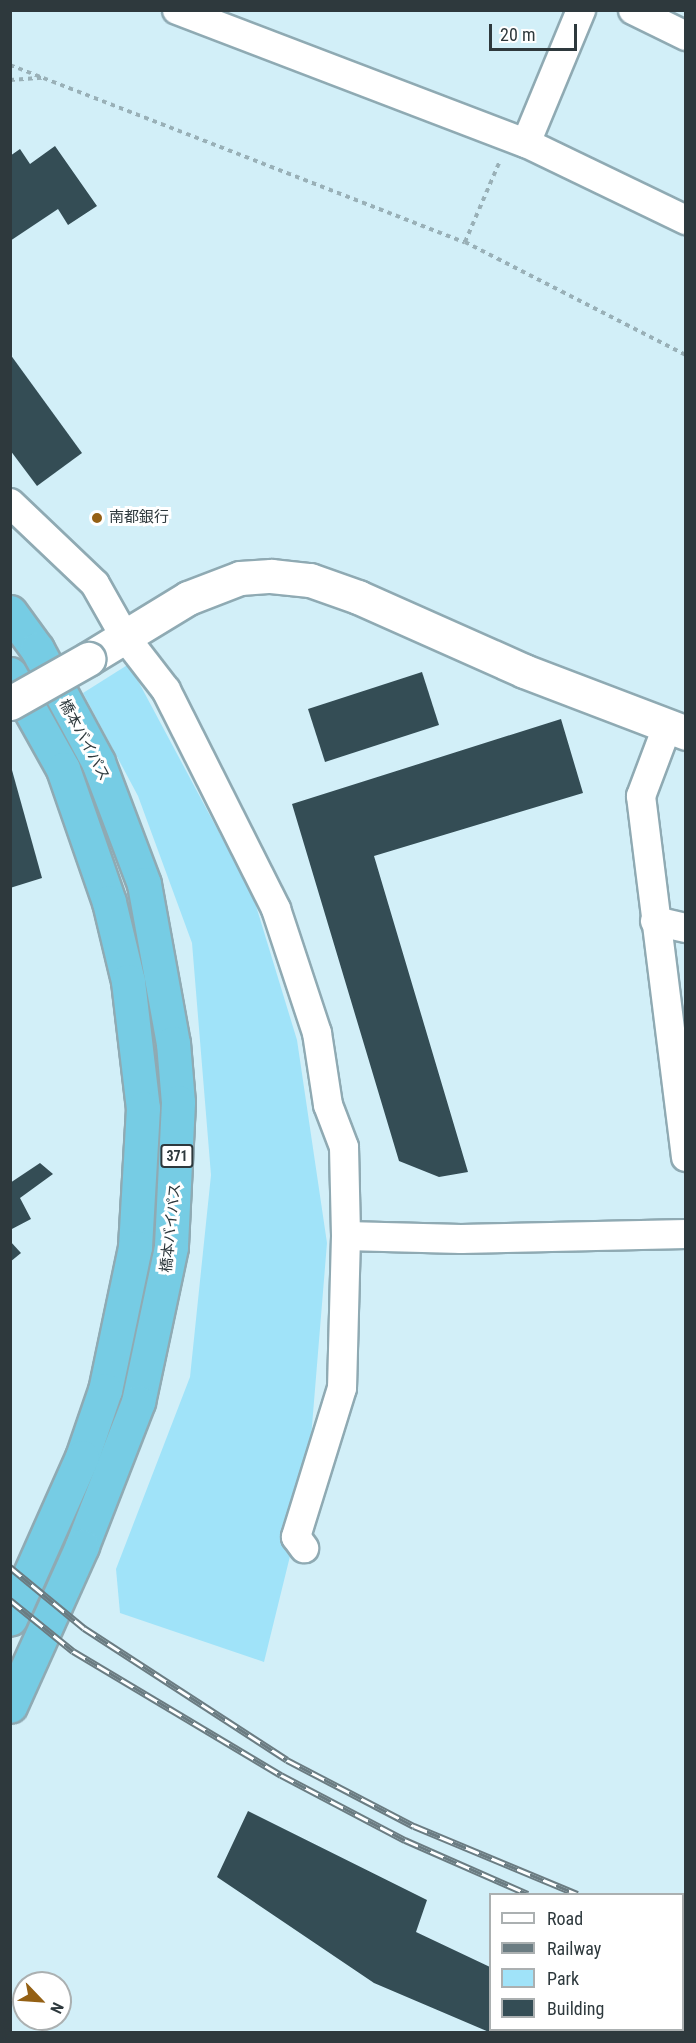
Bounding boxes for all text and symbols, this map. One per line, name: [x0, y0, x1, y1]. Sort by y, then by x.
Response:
scale bar: [492, 12, 580, 50]
text: 20 m: [500, 24, 535, 45]
place label: 南都銀行: [109, 509, 169, 527]
marker: 南都銀行: [90, 511, 104, 525]
street label: 橋本バイパス: [55, 696, 113, 784]
road number: 371: [159, 1145, 195, 1167]
street label: 橋本バイパス: [157, 1182, 185, 1274]
legend: [489, 1893, 684, 2031]
text: Road: [547, 1908, 583, 1929]
text: Railway: [547, 1938, 601, 1959]
text: Park: [547, 1968, 579, 1989]
north arrow: [12, 1971, 72, 2031]
text: Building: [547, 1998, 604, 2019]
text: N: [46, 2000, 68, 2016]

